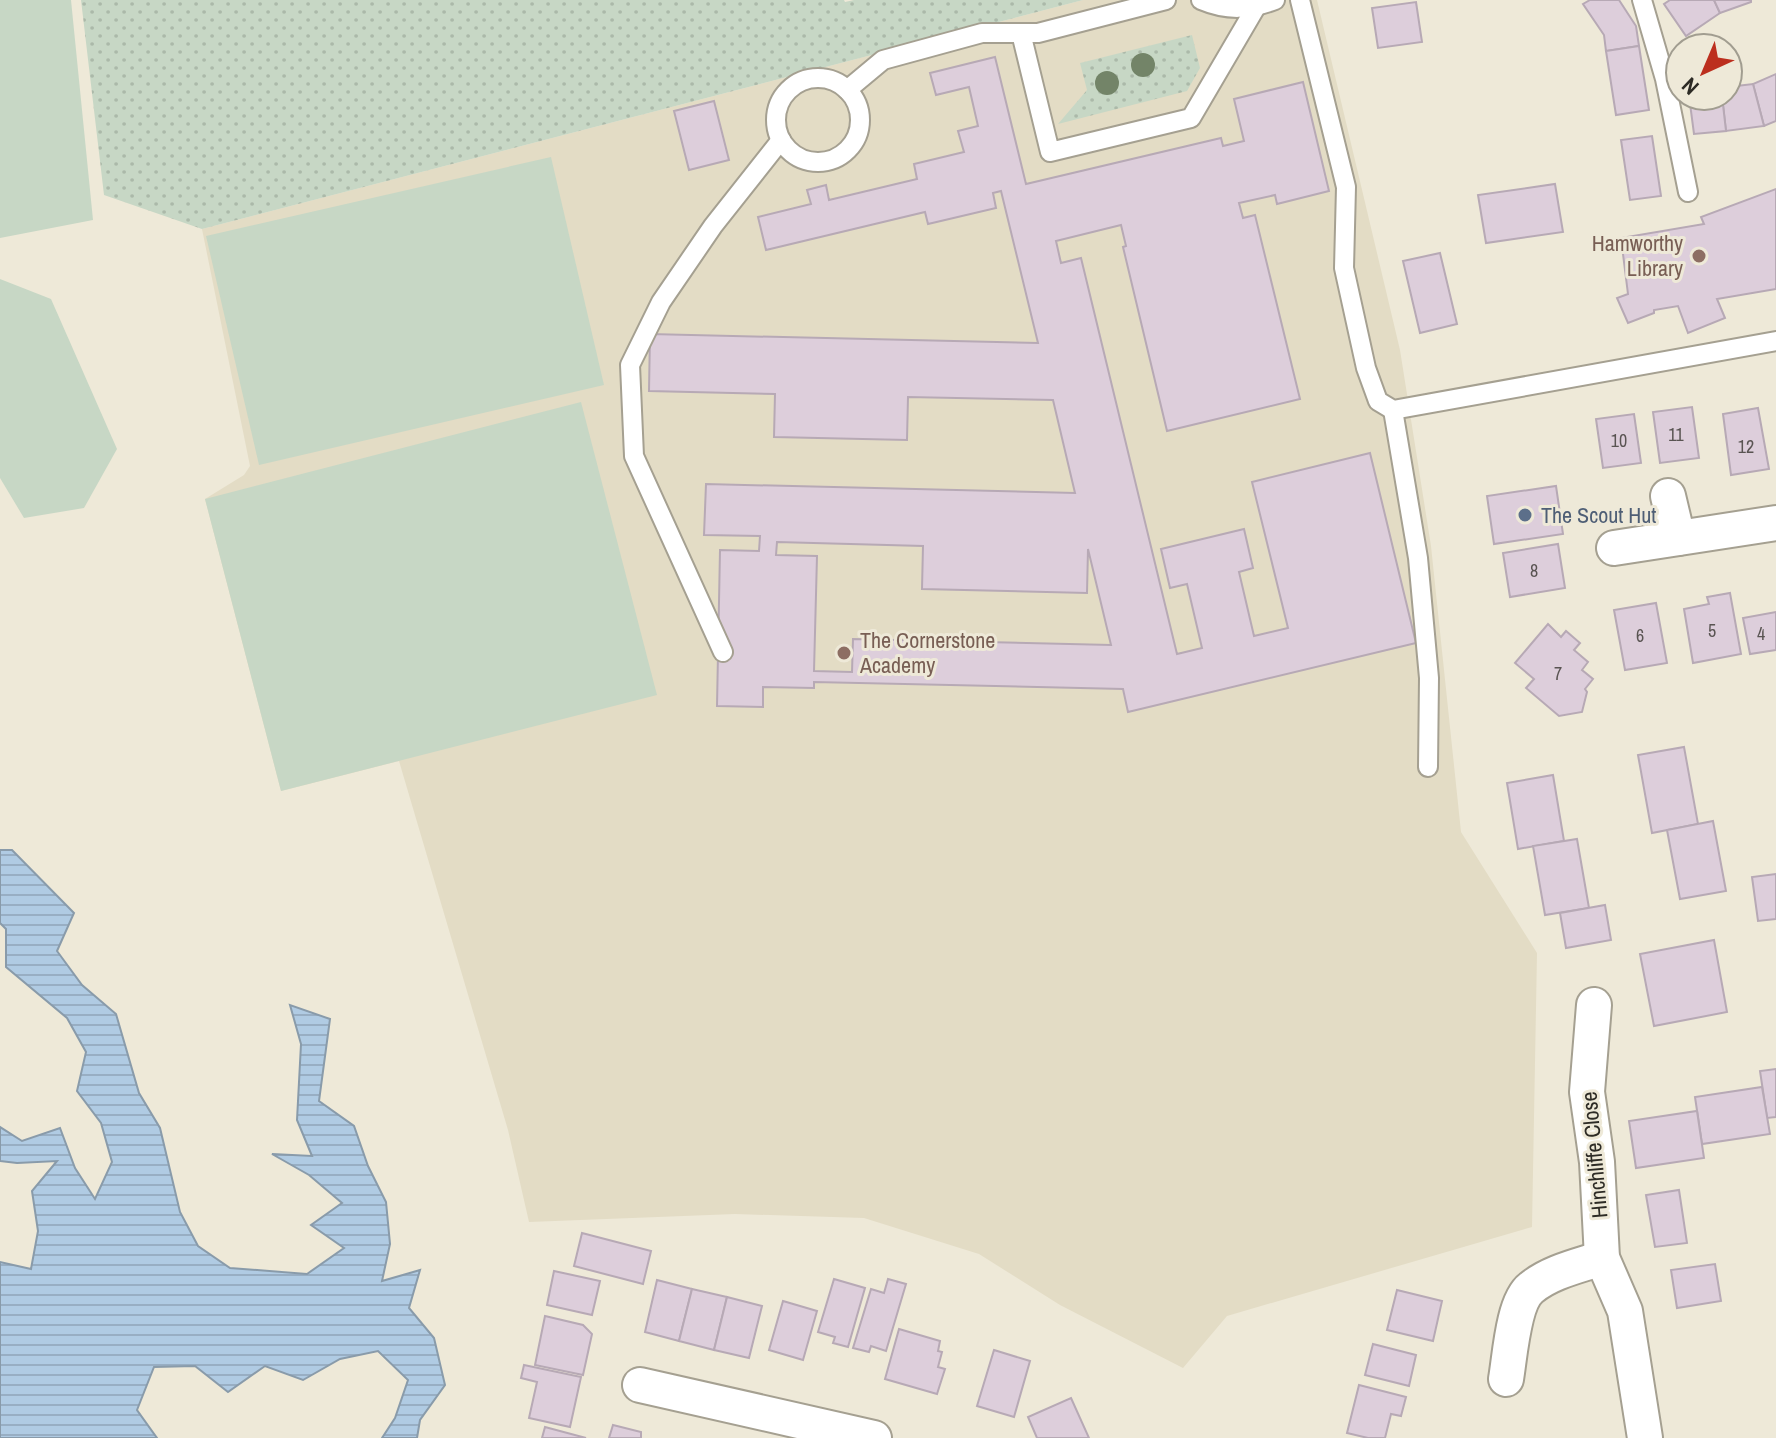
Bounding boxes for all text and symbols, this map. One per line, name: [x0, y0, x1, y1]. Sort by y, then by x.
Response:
north arrow: [1664, 32, 1744, 112]
text: N: [1675, 71, 1705, 102]
place label: Hamworthy Library: [1592, 228, 1683, 283]
marker: Hamworthy Library: [1690, 247, 1708, 265]
house number: 11: [1668, 422, 1684, 447]
house number: 10: [1611, 428, 1627, 453]
house number: 12: [1738, 434, 1754, 459]
place label: The Scout Hut: [1541, 500, 1656, 530]
marker: The Scout Hut: [1516, 506, 1534, 524]
house number: 8: [1530, 558, 1538, 583]
house number: 5: [1708, 618, 1716, 643]
house number: 4: [1757, 621, 1765, 646]
house number: 6: [1636, 623, 1644, 648]
place label: The Cornerstone Academy: [859, 625, 995, 680]
marker: The Cornerstone Academy: [835, 644, 853, 662]
house number: 7: [1554, 661, 1562, 686]
street label: Hinchliffe Close: [1574, 1090, 1614, 1220]

